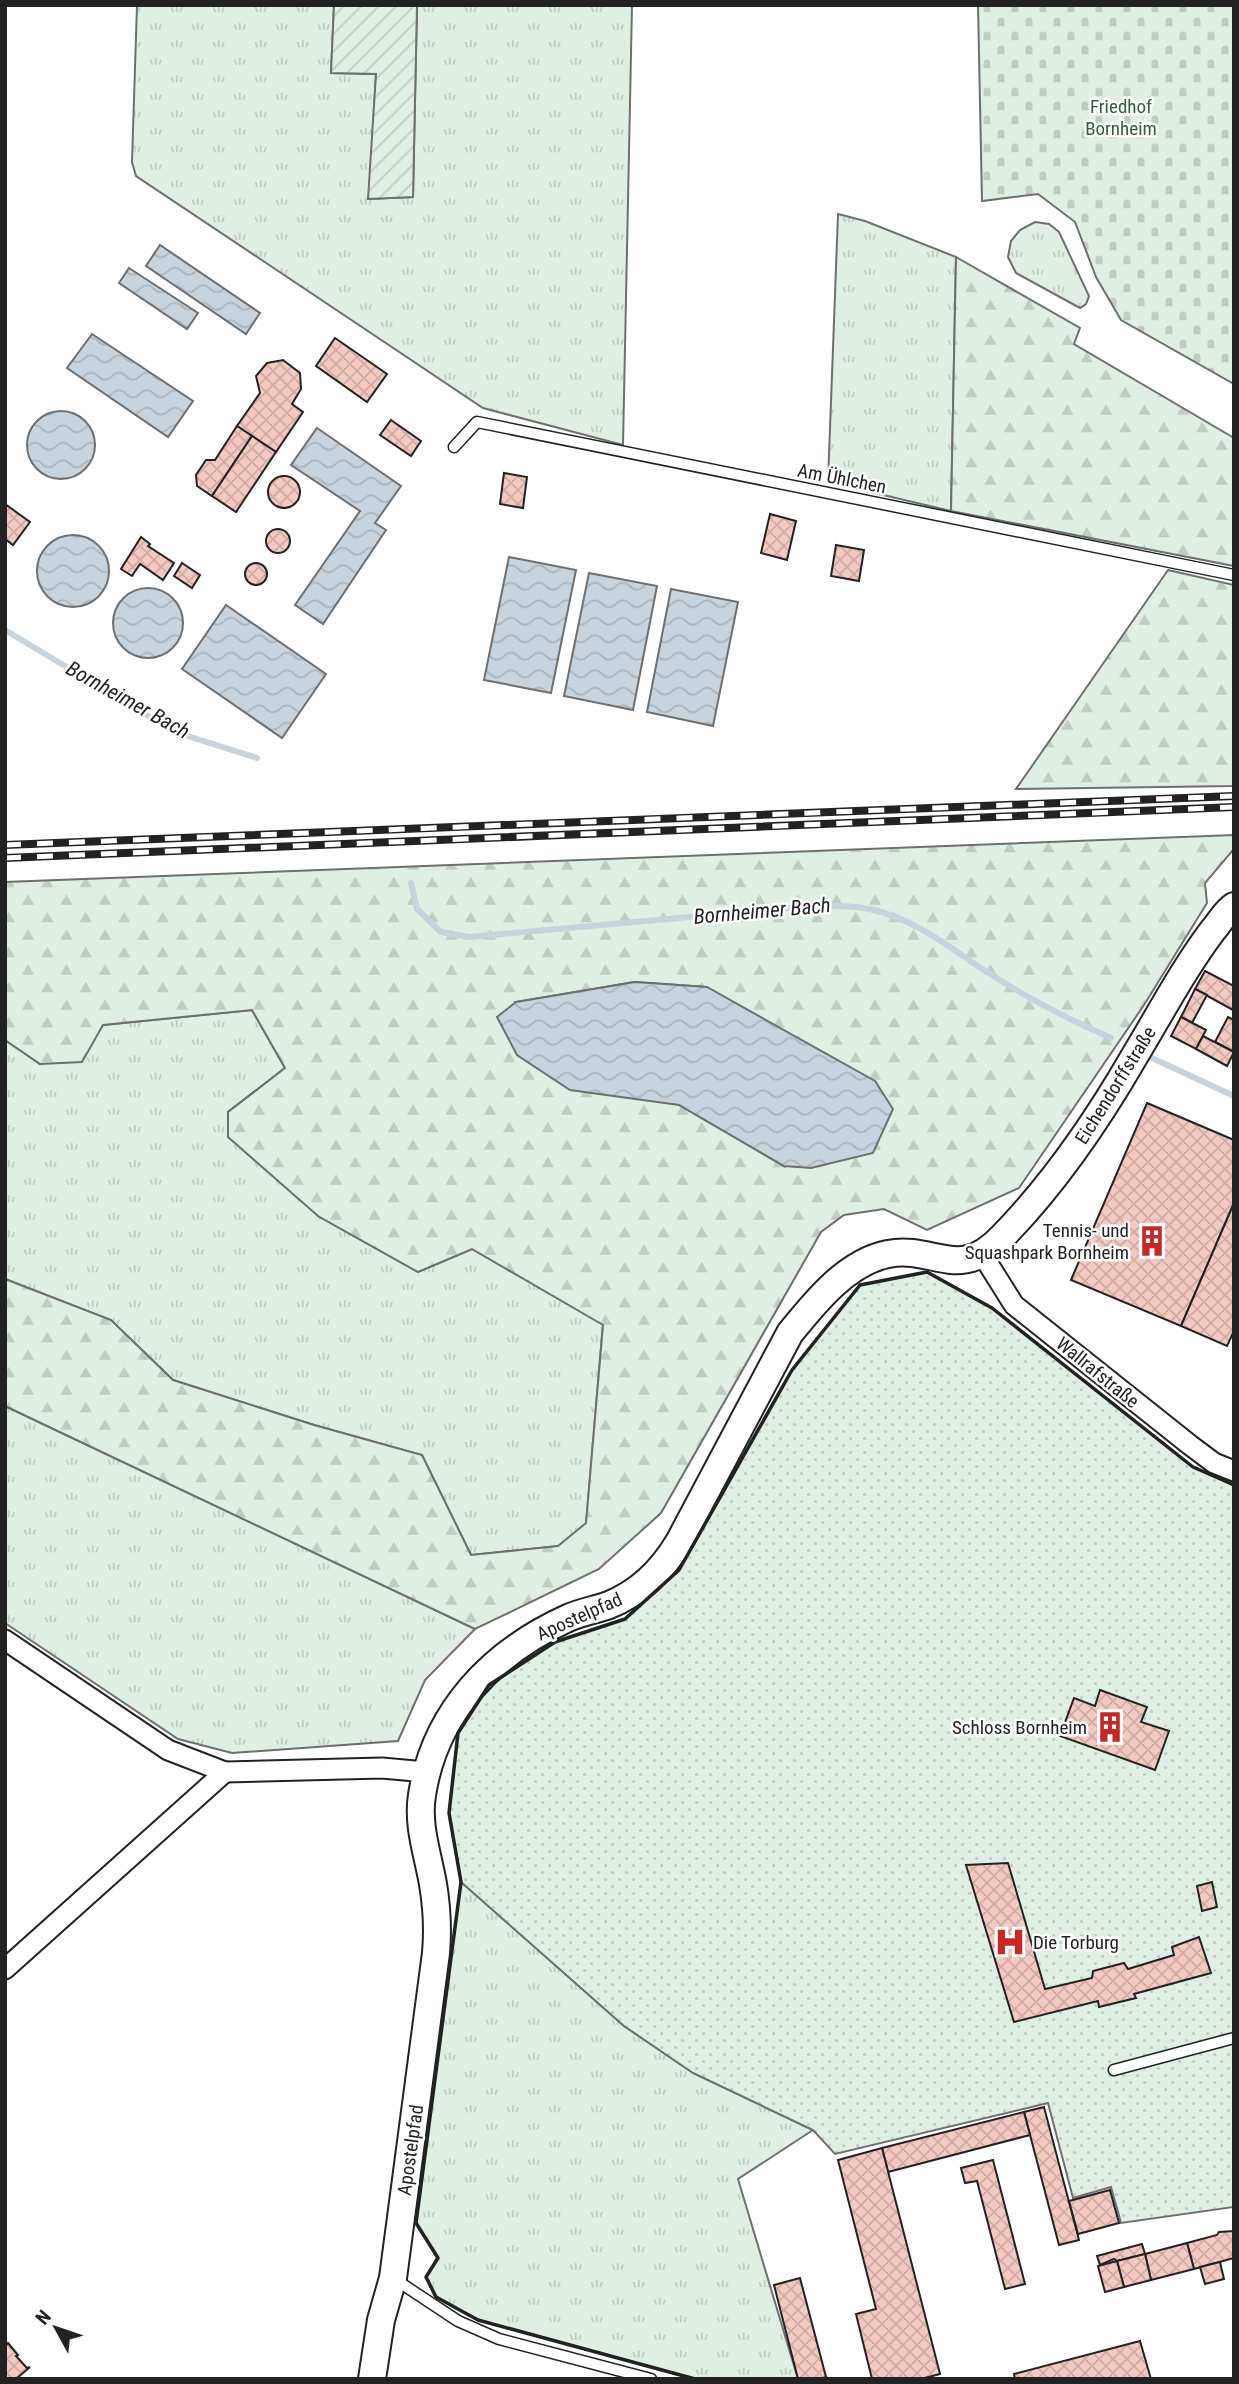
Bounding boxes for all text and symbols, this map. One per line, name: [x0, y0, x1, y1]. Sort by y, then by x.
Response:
park label: Friedhof Bornheim: [1085, 95, 1157, 140]
street label: Am Ühlchen: [796, 459, 888, 498]
water label: Bornheimer Bach: [62, 656, 194, 744]
water label: Bornheimer Bach: [692, 893, 832, 929]
street label: Eichendorffstraße: [1070, 1022, 1161, 1148]
place label: Tennis- und Squashpark Bornheim: [965, 1219, 1129, 1264]
building icon: Tennis- und Squashpark Bornheim: [1135, 1224, 1169, 1258]
street label: Wallrafstraße: [1052, 1332, 1144, 1413]
street label: Apostelpfad: [533, 1587, 626, 1646]
building icon: Schloss Bornheim: [1093, 1710, 1127, 1744]
place label: Schloss Bornheim: [952, 1716, 1087, 1739]
hospital icon: Die Torburg: [993, 1925, 1027, 1959]
place label: Die Torburg: [1033, 1931, 1119, 1954]
street label: Apostelpfad: [393, 2103, 428, 2197]
north arrow: [21, 2293, 91, 2363]
text: N: [31, 2306, 56, 2329]

